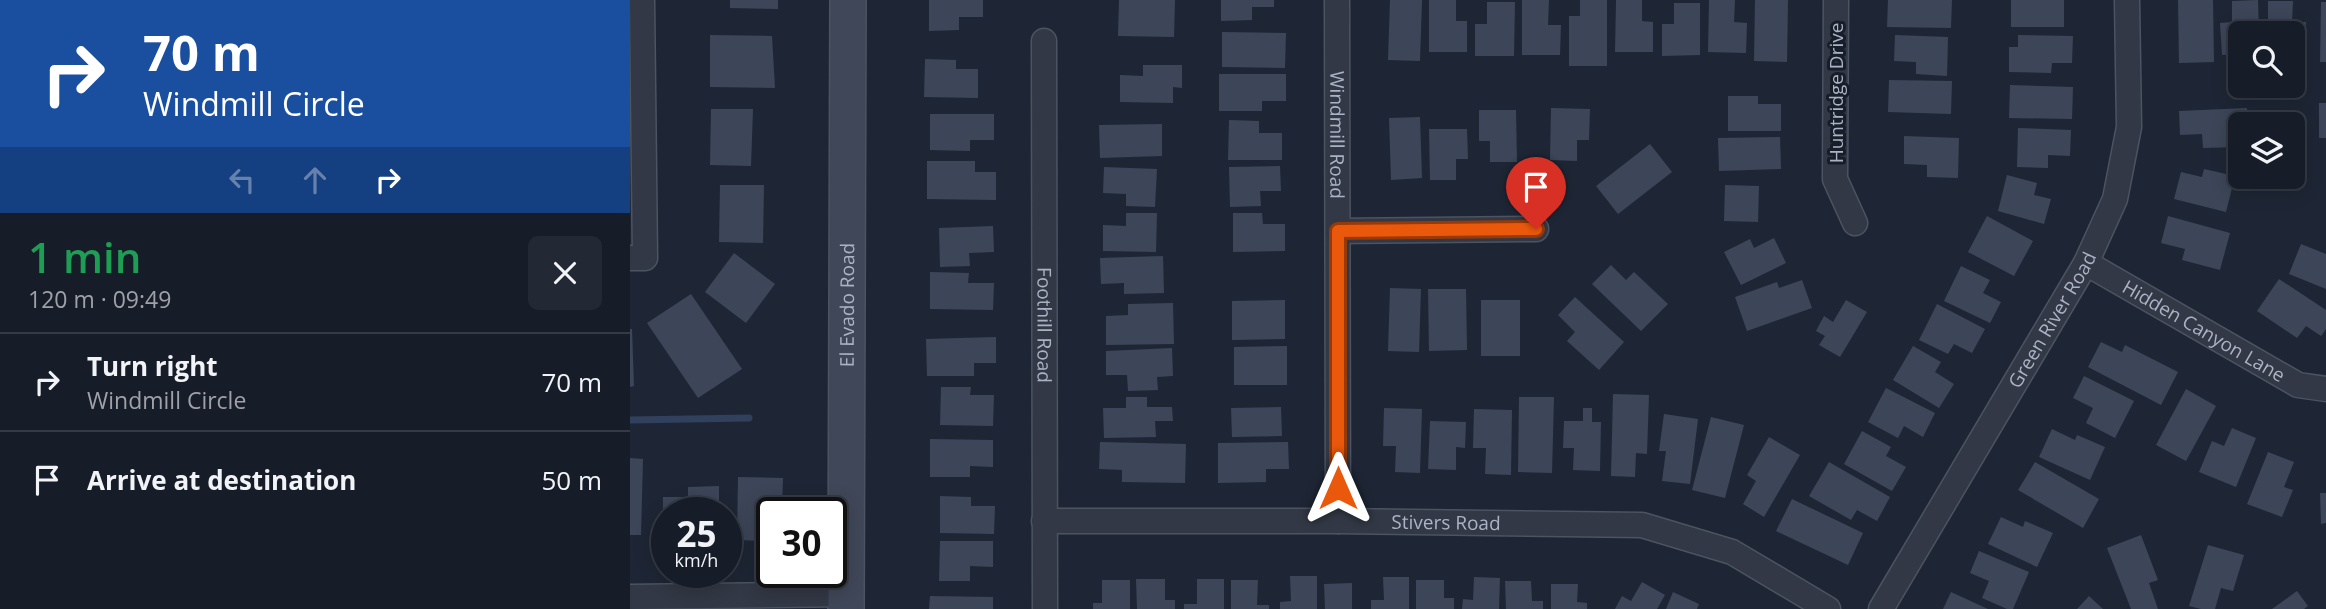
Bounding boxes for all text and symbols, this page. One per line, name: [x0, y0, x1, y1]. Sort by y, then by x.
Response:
text: 70 m: [143, 19, 260, 85]
map controls: [2228, 21, 2305, 189]
button: search: [2228, 21, 2305, 98]
street label: Huntridge Drive: [1823, 23, 1849, 163]
icon: right: [28, 28, 119, 119]
street label: Windmill Road: [1324, 71, 1350, 199]
text: Windmill Circle: [143, 82, 365, 125]
button: layers: [2228, 112, 2305, 189]
pin: [1506, 157, 1566, 229]
icon: left: [223, 161, 261, 199]
icon: ahead: [296, 161, 334, 199]
icon: right: [369, 161, 407, 199]
icon: arrive: [1517, 168, 1555, 206]
text: 1 min: [28, 228, 141, 285]
button: close: [528, 236, 602, 310]
street label: El Evado Road: [834, 243, 860, 367]
street label: Green River Road: [2002, 248, 2102, 393]
street label: Foothill Road: [1031, 267, 1058, 383]
street label: Hidden Canyon Lane: [2118, 274, 2290, 388]
text: 120 m · 09:49: [28, 283, 171, 315]
text: Turn right: [87, 348, 218, 384]
icon: right: [28, 363, 66, 401]
text: 70 m: [541, 364, 602, 400]
text: Windmill Circle: [87, 384, 246, 416]
position arrow: [1301, 451, 1375, 525]
icon: arrive: [28, 461, 66, 499]
text: Arrive at destination: [87, 462, 356, 498]
text: 50 m: [541, 462, 602, 498]
speed limit sign: 30: [756, 497, 847, 588]
street label: Stivers Road: [1391, 509, 1501, 536]
text: 25: [676, 510, 717, 557]
text: km/h: [675, 548, 718, 572]

